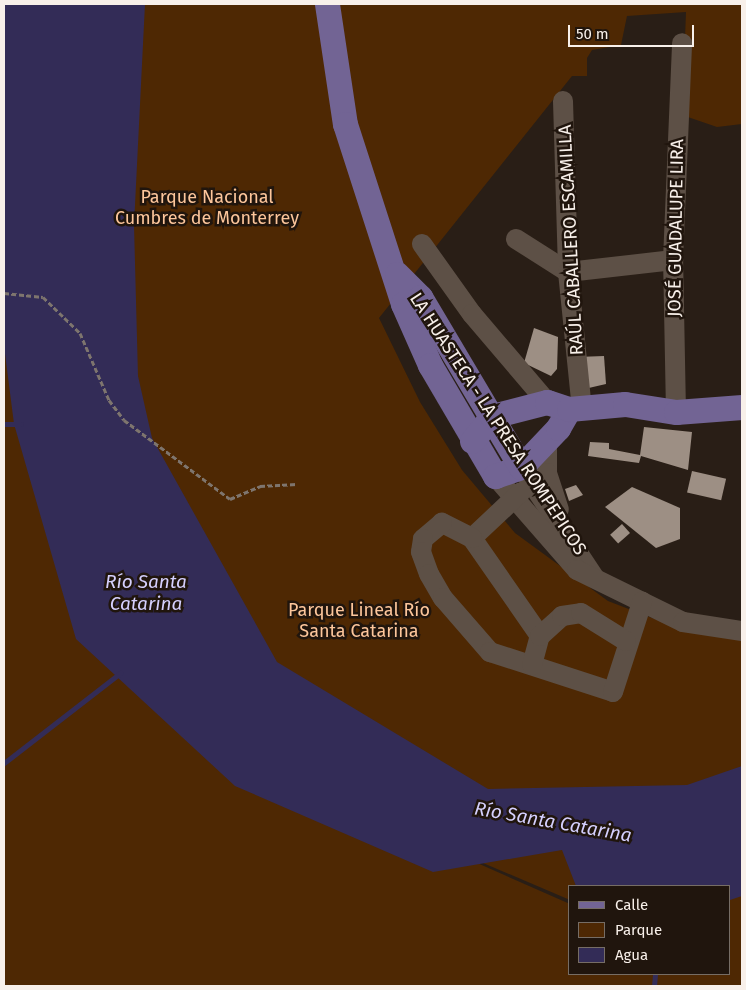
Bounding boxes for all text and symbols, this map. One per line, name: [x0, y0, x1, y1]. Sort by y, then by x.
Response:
scale bar: [571, 15, 697, 47]
text: 50 m: [576, 25, 609, 43]
street label: RAÚL CABALLERO ESCAMILLA: [554, 124, 588, 356]
street label: JOSÉ GUADALUPE LIRA: [664, 139, 688, 317]
park label: Parque Nacional Cumbres de Monterrey: [115, 187, 299, 230]
street label: LA HUASTECA - LA PRESA ROMPEPICOS: [405, 289, 591, 559]
water label: Río Santa Catarina: [105, 571, 187, 615]
park label: Parque Lineal Río Santa Catarina: [288, 600, 430, 642]
water label: Río Santa Catarina: [473, 797, 633, 847]
legend: [568, 885, 731, 975]
text: Calle: [615, 896, 648, 914]
text: Parque: [615, 921, 662, 939]
text: Agua: [615, 946, 648, 964]

